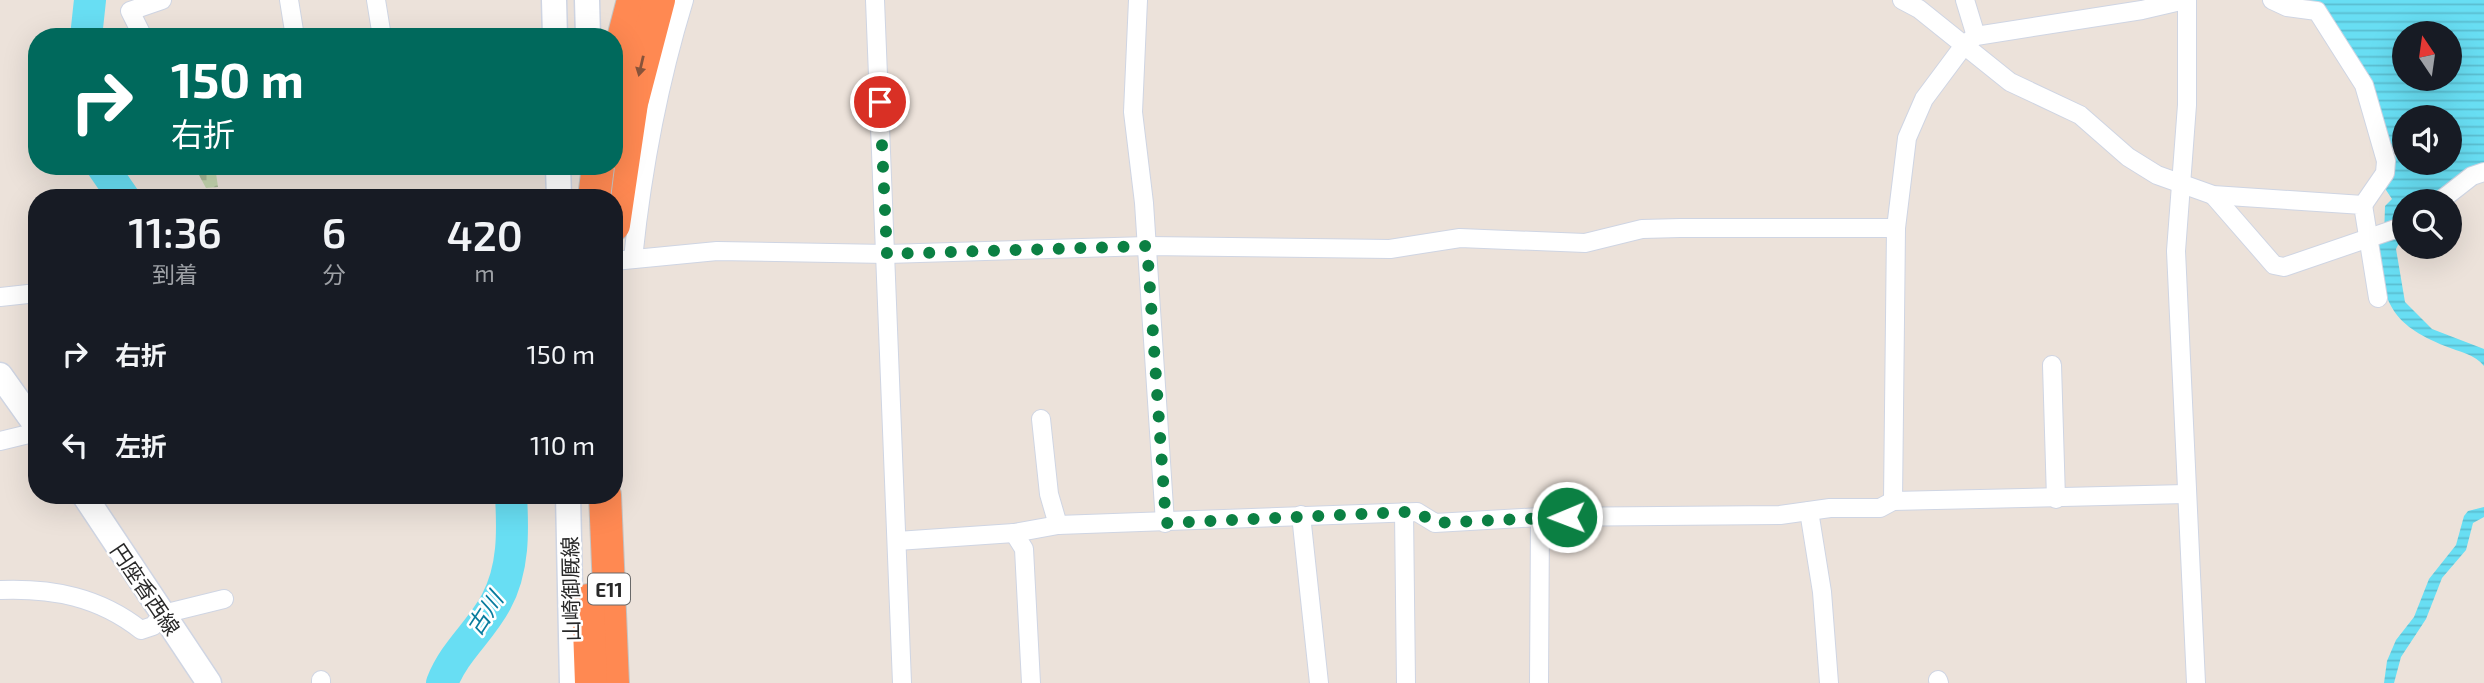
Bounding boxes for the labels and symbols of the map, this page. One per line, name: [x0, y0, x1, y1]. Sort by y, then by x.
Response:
north arrow: [2392, 21, 2462, 91]
one-way arrow: [635, 55, 646, 77]
pin: [850, 72, 910, 132]
position arrow: [1530, 480, 1604, 554]
street label: 山崎御厩線: [557, 536, 583, 642]
street label: 円座香西線: [106, 538, 186, 640]
road number: E11: [588, 574, 630, 604]
water label: 古川: [460, 584, 510, 640]

